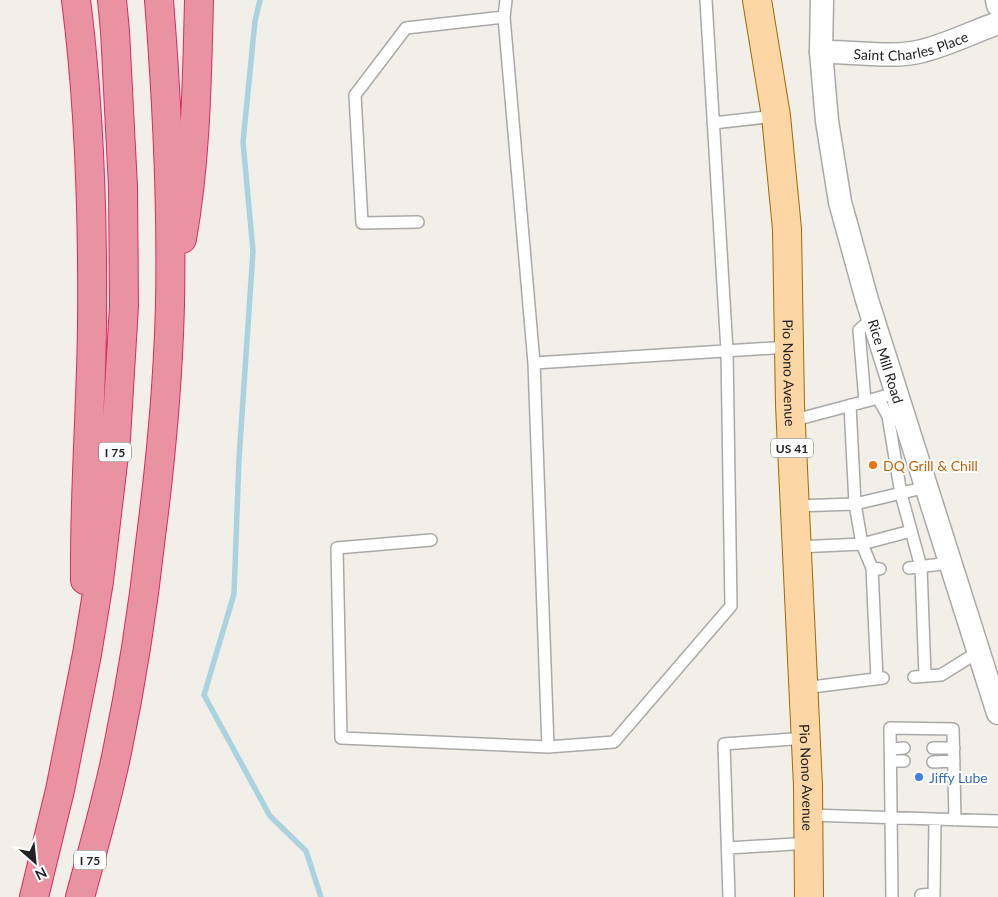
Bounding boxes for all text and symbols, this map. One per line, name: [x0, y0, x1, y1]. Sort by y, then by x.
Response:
street label: Saint Charles Place: [853, 27, 970, 63]
street label: Rice Mill Road: [865, 317, 908, 405]
street label: Pio Nono Avenue: [780, 319, 800, 427]
road number: US 41: [771, 438, 813, 458]
road number: I 75: [99, 442, 131, 462]
place label: DQ Grill & Chill: [883, 457, 978, 474]
marker: DQ Grill & Chill: [867, 459, 879, 471]
street label: Pio Nono Avenue: [797, 724, 817, 831]
place label: Jiffy Lube: [929, 769, 988, 786]
marker: Jiffy Lube: [913, 771, 925, 783]
north arrow: [10, 837, 60, 887]
road number: I 75: [74, 850, 106, 870]
text: N: [32, 864, 50, 884]

